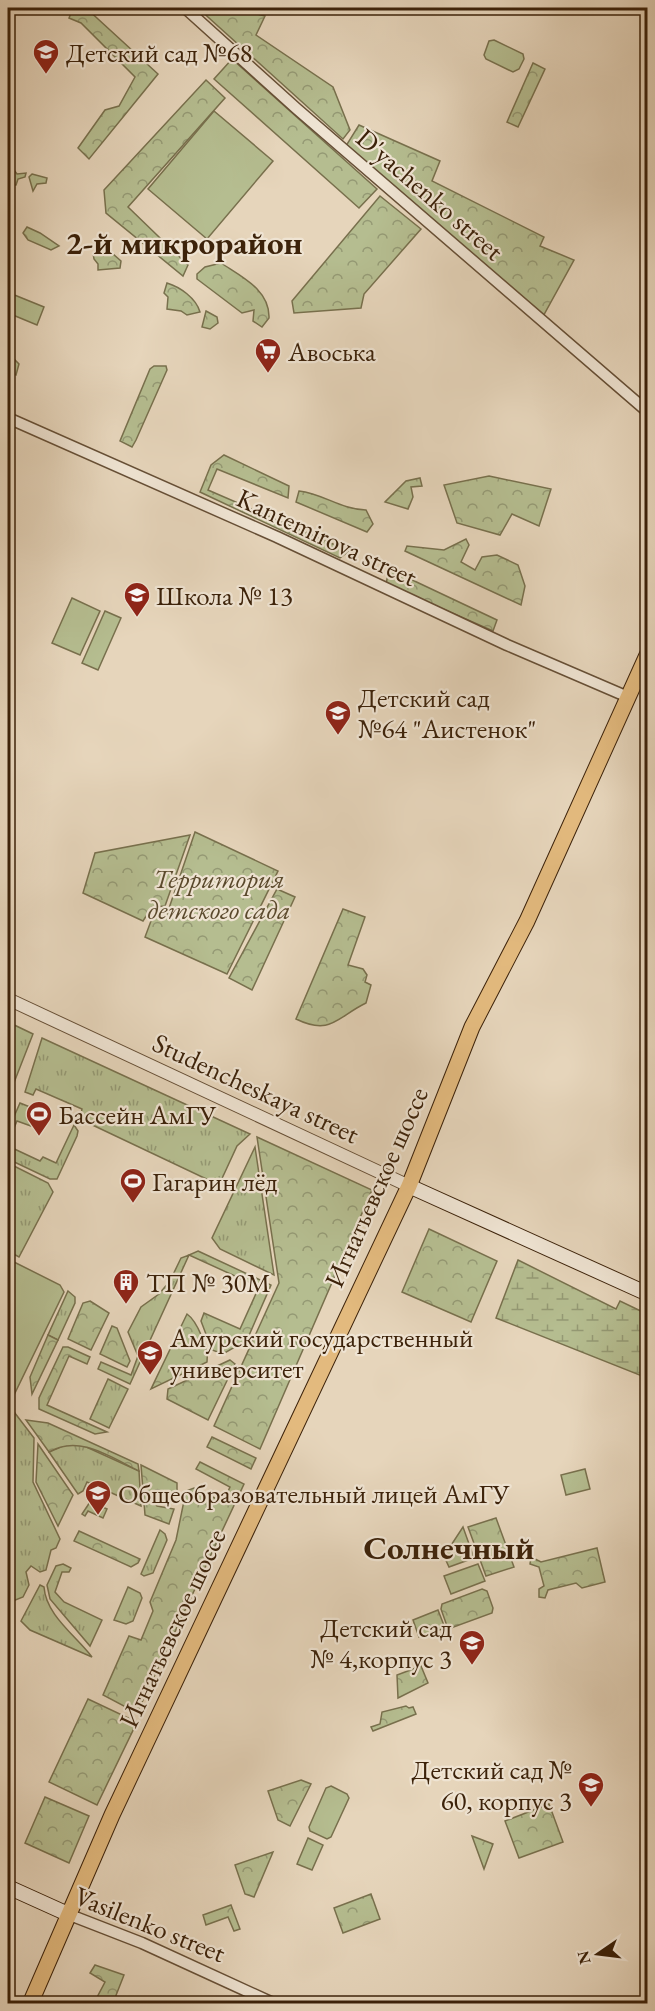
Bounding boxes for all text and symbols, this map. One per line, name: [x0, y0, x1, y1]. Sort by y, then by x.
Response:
place label: Детский сад №68: [66, 35, 252, 70]
school or university icon: Детский сад №68: [31, 37, 61, 75]
street label: D'yachenko street: [349, 120, 512, 268]
district label: 2-й микрорайон: [65, 221, 303, 264]
place label: Авоська: [287, 334, 376, 369]
supermarket icon: Авоська: [253, 336, 283, 374]
street label: Kantemirova street: [231, 480, 423, 594]
place label: Школа № 13: [156, 578, 293, 613]
school or university icon: Школа № 13: [122, 580, 152, 618]
place label: Детский сад №64 "Аистенок": [358, 680, 536, 746]
school or university icon: Детский сад №64 "Аистенок": [323, 698, 353, 736]
park label: Территория детского сада: [148, 861, 291, 927]
street label: Studencheskaya street: [147, 1025, 365, 1151]
street label: Игнатьевское шоссе: [316, 1081, 436, 1293]
place label: Бассейн АмГУ: [58, 1097, 217, 1132]
sports icon: Бассейн АмГУ: [24, 1099, 54, 1137]
place label: Гагарин лёд: [152, 1164, 278, 1199]
sports icon: Гагарин лёд: [118, 1166, 148, 1204]
place label: ТП № 30М: [146, 1265, 271, 1300]
building icon: ТП № 30М: [111, 1267, 141, 1305]
place label: Амурский государственный университет: [169, 1320, 473, 1386]
school or university icon: Амурский государственный университет: [135, 1338, 165, 1376]
place label: Общеобразовательный лицей АмГУ: [118, 1476, 510, 1511]
school or university icon: Общеобразовательный лицей АмГУ: [83, 1478, 113, 1516]
street label: Игнатьевское шоссе: [111, 1523, 233, 1733]
district label: Солнечный: [364, 1526, 534, 1569]
place label: Детский сад № 4,корпус 3: [310, 1610, 452, 1676]
school or university icon: Детский сад № 4,корпус 3: [457, 1628, 487, 1666]
place label: Детский сад № 60, корпус 3: [412, 1752, 572, 1818]
school or university icon: Детский сад № 60, корпус 3: [576, 1770, 606, 1808]
street label: Vasilenko street: [69, 1878, 231, 1970]
north arrow: [568, 1924, 628, 1984]
text: N: [572, 1949, 596, 1966]

